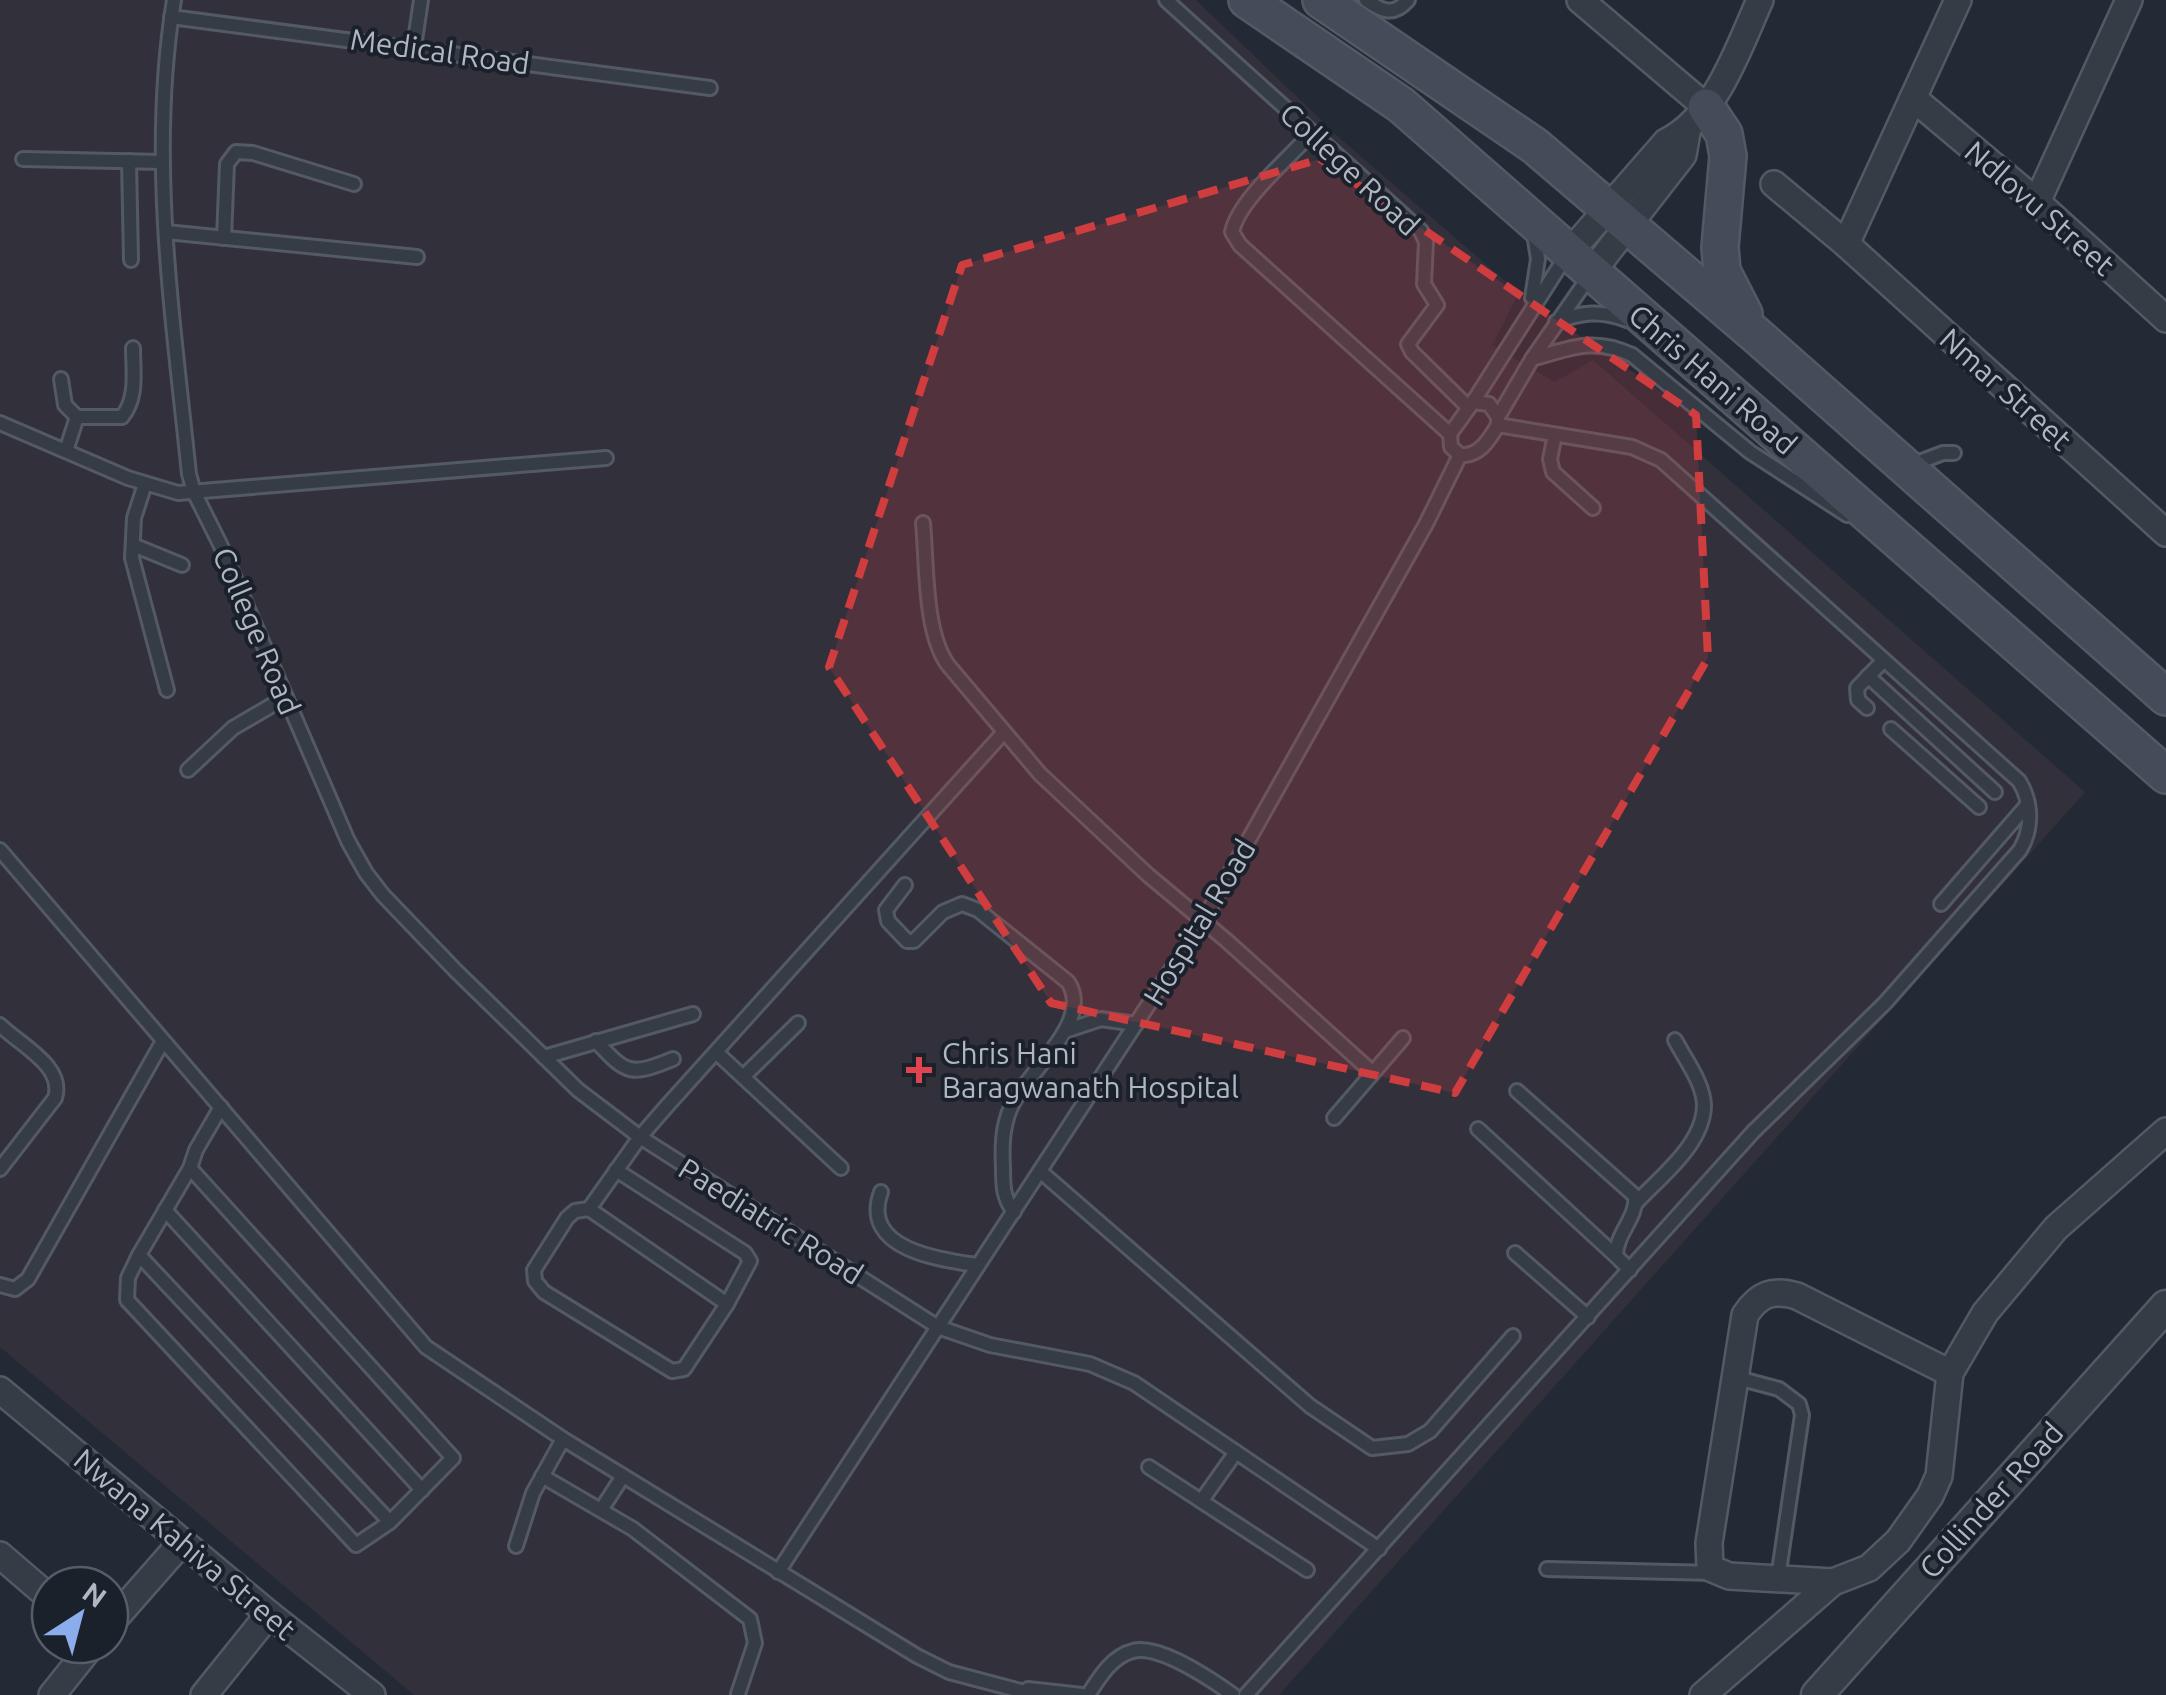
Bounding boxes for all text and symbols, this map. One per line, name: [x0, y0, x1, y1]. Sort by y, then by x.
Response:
street label: Medical Road: [348, 22, 532, 80]
street label: College Road: [1273, 96, 1427, 242]
street label: Ndlovu Street: [1958, 134, 2122, 282]
street label: Chris Hani Road: [1622, 297, 1804, 461]
street label: Nmar Street: [1933, 321, 2079, 457]
street label: College Road: [207, 542, 307, 720]
street label: Hospital Road: [1136, 833, 1262, 1011]
place label: Chris Hani Baragwanath Hospital: [942, 1036, 1239, 1104]
marker: Chris Hani Baragwanath Hospital: [906, 1057, 932, 1083]
street label: Paediatric Road: [673, 1151, 869, 1291]
street label: Collinder Road: [1912, 1415, 2070, 1585]
street label: Nwana Kahiva Street: [67, 1441, 303, 1647]
north arrow: [30, 1565, 130, 1665]

